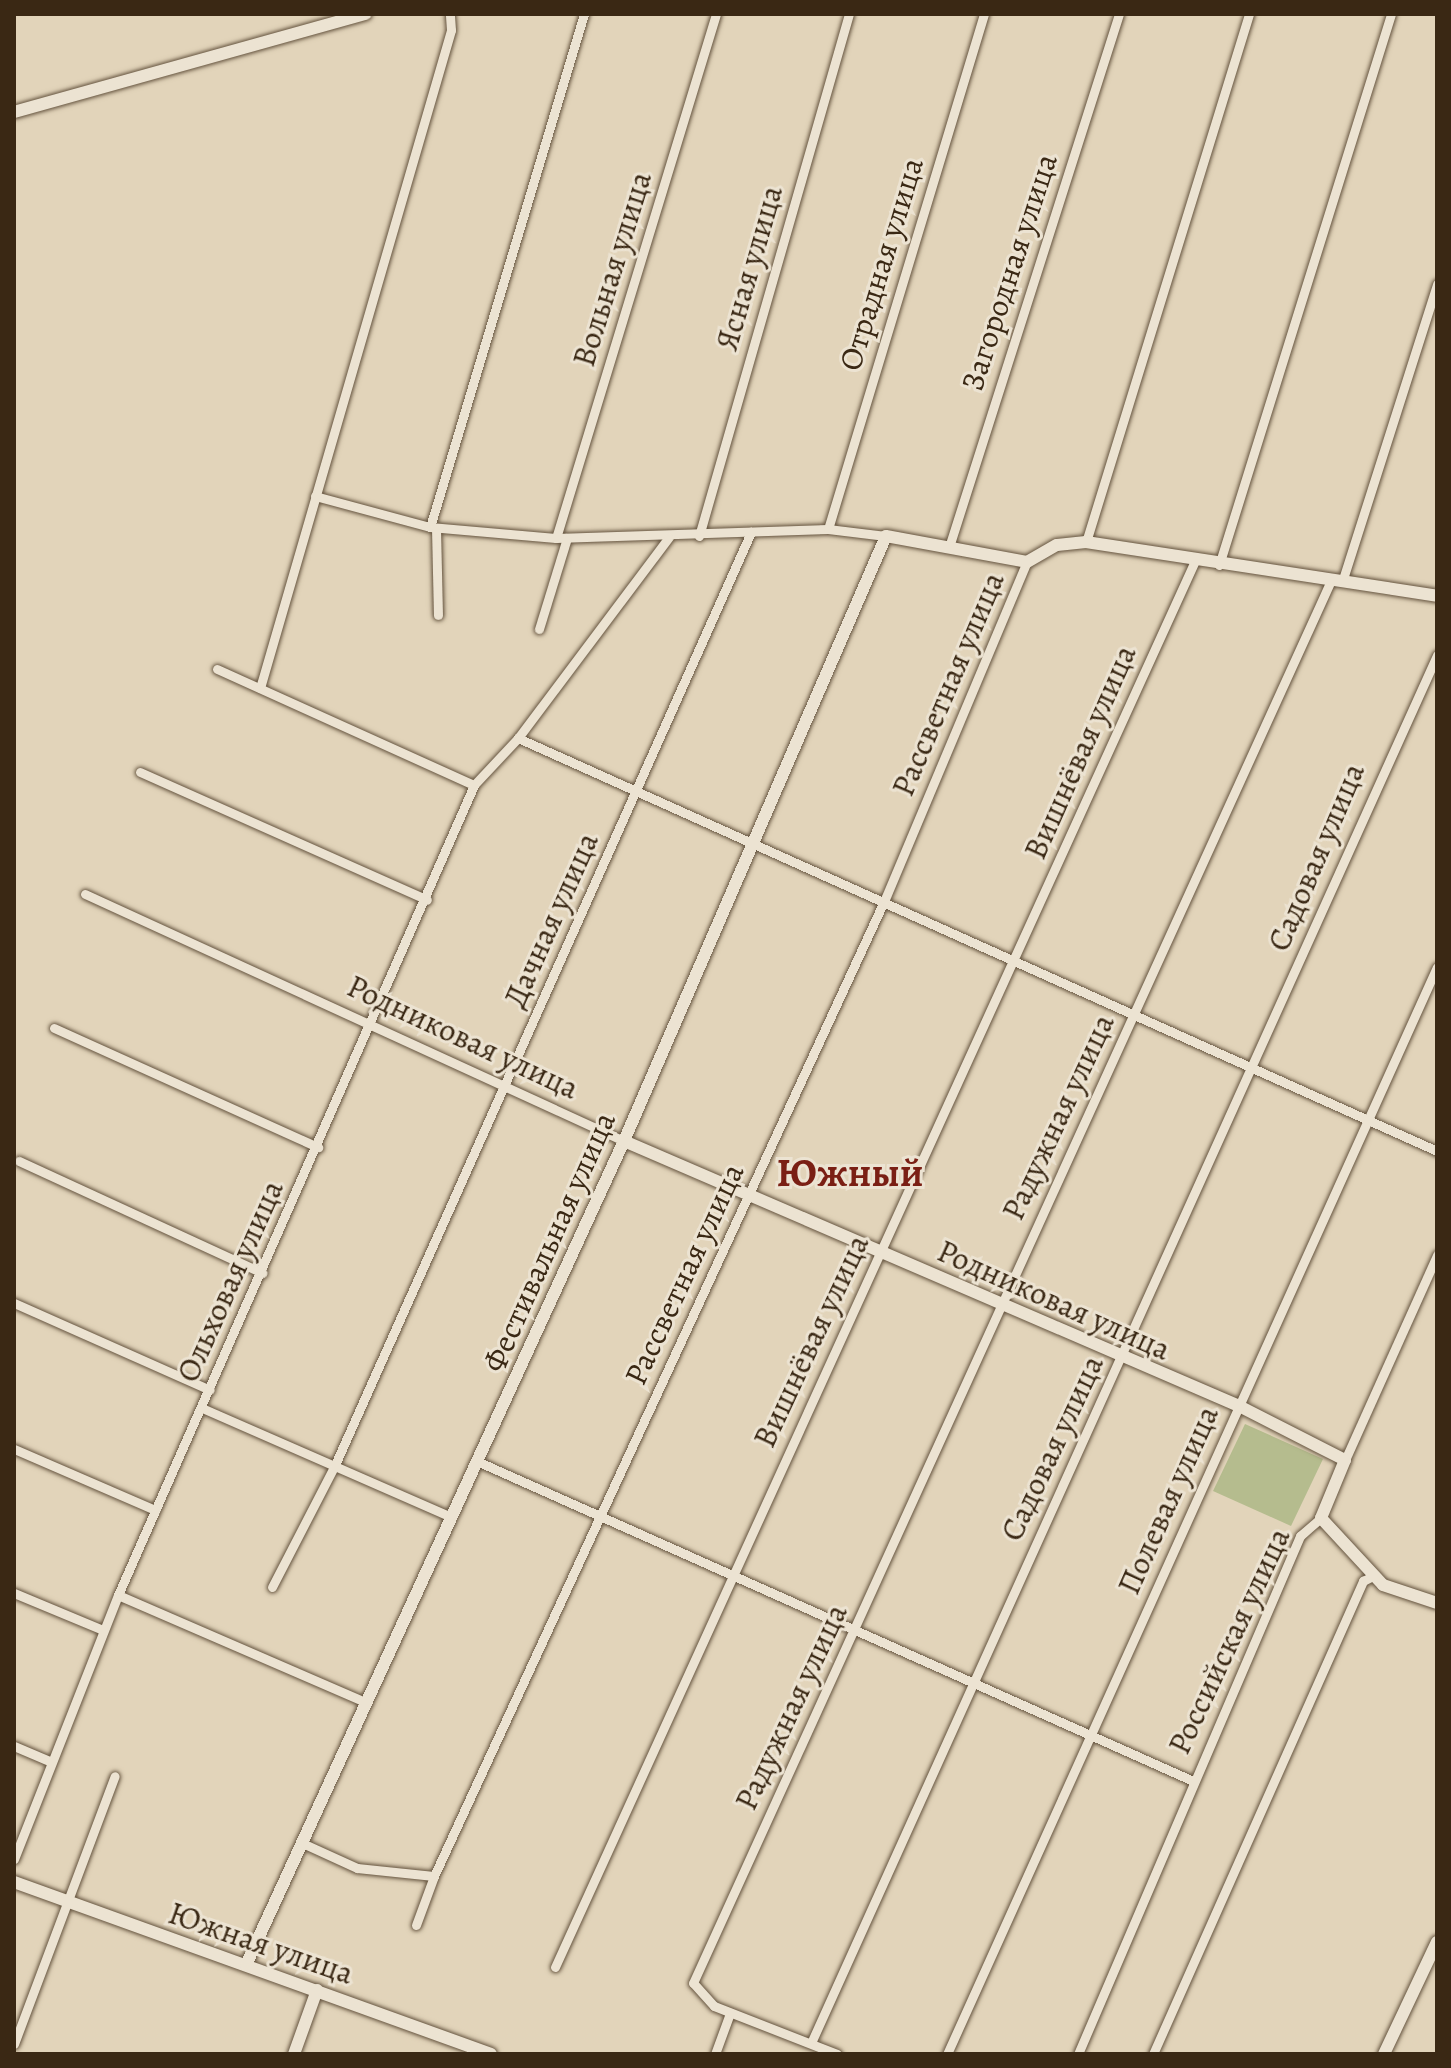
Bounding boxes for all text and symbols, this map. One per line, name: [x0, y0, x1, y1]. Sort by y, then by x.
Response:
street label: Загородная улица: [953, 149, 1065, 395]
street label: Отрадная улица: [830, 153, 932, 375]
street label: Вольная улица: [564, 167, 660, 371]
street label: Ясная улица: [707, 181, 791, 355]
street label: Рассветная улица: [883, 566, 1013, 802]
street label: Вишнёвая улица: [1016, 639, 1144, 865]
street label: Садовая улица: [1259, 757, 1373, 957]
street label: Дачная улица: [495, 827, 607, 1013]
street label: Родниковая улица: [341, 967, 585, 1107]
street label: Радужная улица: [994, 1008, 1122, 1226]
street label: Фестивальная улица: [474, 1106, 624, 1378]
district label: Южный: [777, 1149, 923, 1197]
street label: Рассветная улица: [616, 1157, 752, 1391]
street label: Ольховая улица: [168, 1174, 292, 1388]
street label: Вишнёвая улица: [745, 1228, 877, 1454]
street label: Родниковая улица: [932, 1231, 1176, 1369]
street label: Садовая улица: [992, 1349, 1112, 1547]
street label: Полевая улица: [1109, 1400, 1227, 1600]
street label: Российская улица: [1160, 1522, 1298, 1760]
street label: Радужная улица: [727, 1598, 855, 1816]
street label: Южная улица: [164, 1893, 358, 1993]

